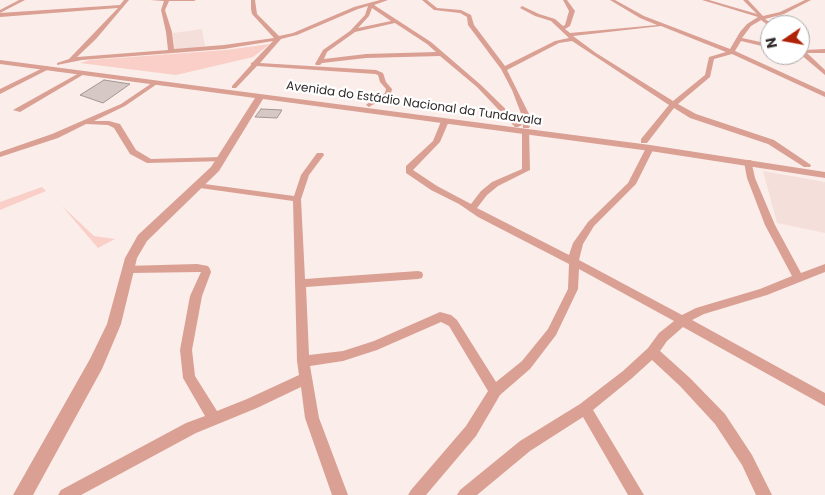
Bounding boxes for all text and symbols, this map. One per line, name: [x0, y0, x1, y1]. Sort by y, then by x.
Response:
north arrow: [760, 15, 810, 65]
text: N: [760, 36, 782, 50]
street label: Avenida do Estádio Nacional da Tundavala: [285, 79, 543, 129]

